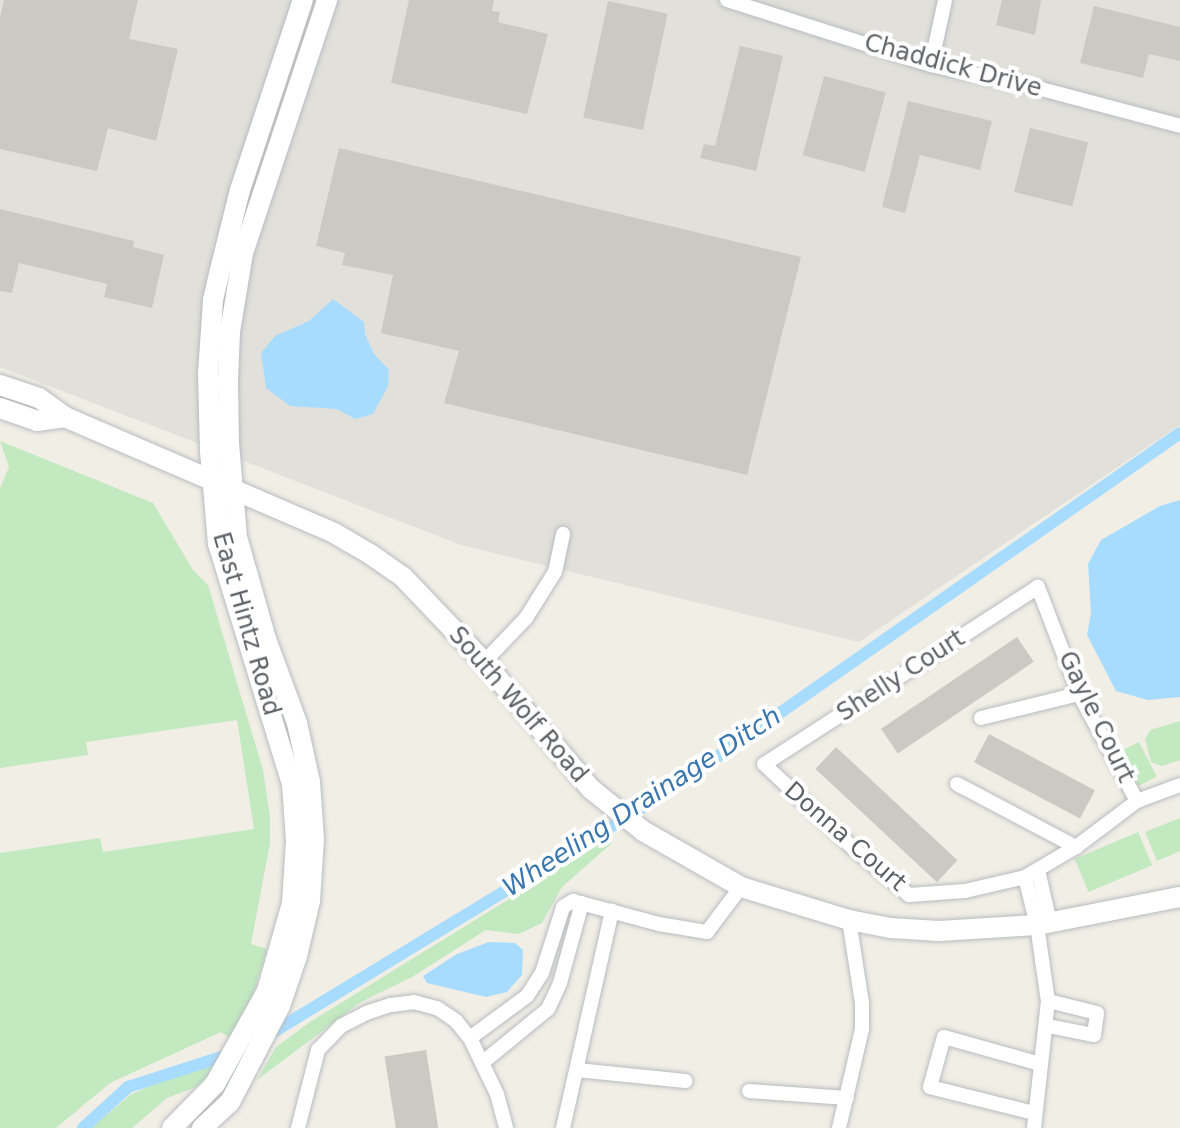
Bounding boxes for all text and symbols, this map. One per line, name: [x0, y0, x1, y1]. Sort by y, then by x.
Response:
street label: Chaddick Drive: [861, 28, 1045, 104]
street label: East Hintz Road: [206, 529, 286, 719]
street label: South Wolf Road: [442, 621, 594, 789]
street label: Shelly Court: [832, 624, 970, 728]
street label: Gayle Court: [1052, 647, 1140, 787]
water label: Wheeling Drainage Ditch: [497, 700, 787, 904]
street label: Donna Court: [778, 776, 912, 898]

